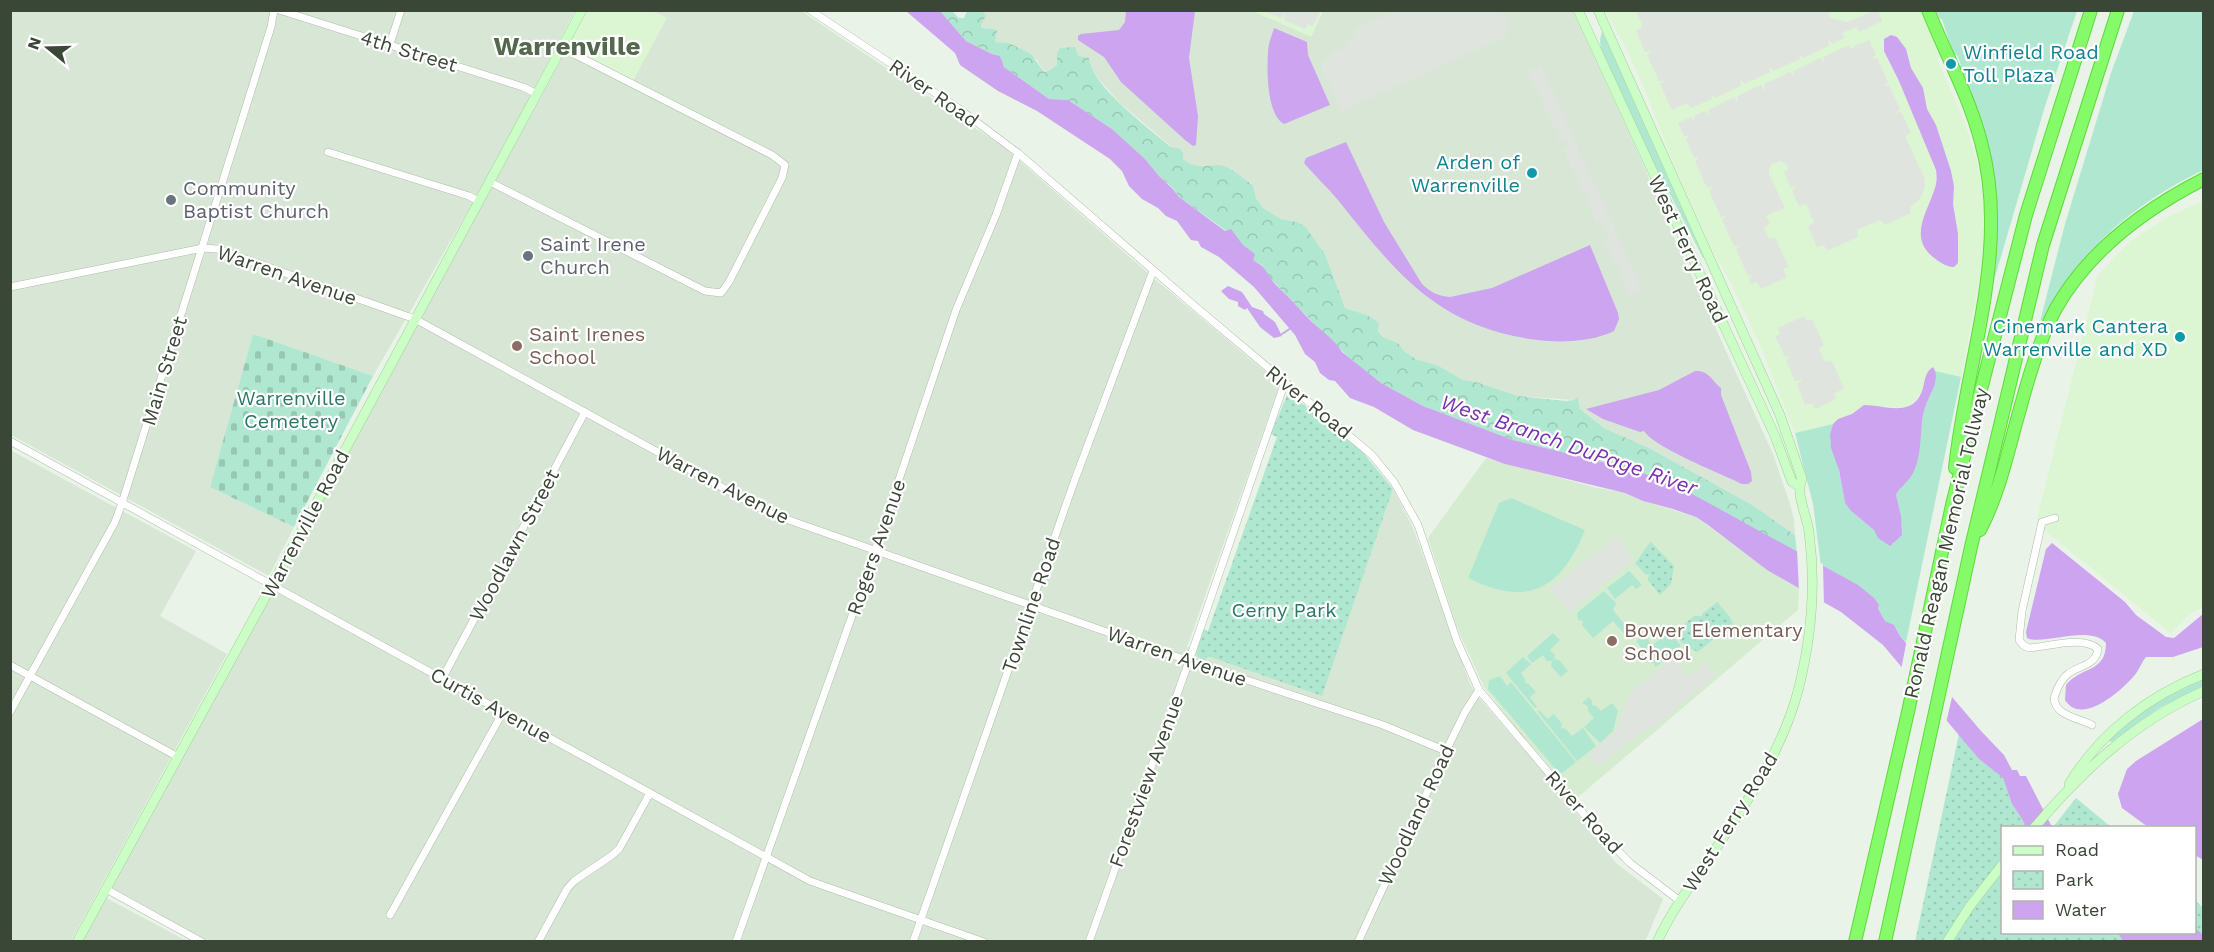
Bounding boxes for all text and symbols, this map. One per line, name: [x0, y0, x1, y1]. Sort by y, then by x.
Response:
north arrow: [18, 18, 78, 78]
street label: 4th Street: [358, 25, 461, 77]
district label: Warrenville: [493, 31, 641, 61]
text: N: [23, 35, 45, 52]
place label: Winfield Road Toll Plaza: [1963, 40, 2099, 87]
street label: River Road: [885, 53, 983, 133]
marker: Winfield Road Toll Plaza: [1944, 57, 1958, 71]
place label: Arden of Warrenville: [1411, 150, 1520, 197]
marker: Arden of Warrenville: [1525, 166, 1539, 180]
street label: West Ferry Road: [1643, 171, 1733, 327]
place label: Community Baptist Church: [183, 176, 329, 223]
marker: Community Baptist Church: [164, 193, 178, 207]
place label: Saint Irene Church: [540, 232, 646, 279]
street label: Warren Avenue: [214, 240, 360, 310]
marker: Saint Irene Church: [521, 249, 535, 263]
street label: Main Street: [136, 313, 192, 429]
place label: Cinemark Cantera Warrenville and XD: [1983, 314, 2168, 361]
place label: Saint Irenes School: [529, 322, 645, 369]
marker: Cinemark Cantera Warrenville and XD: [2173, 330, 2187, 344]
marker: Saint Irenes School: [510, 339, 524, 353]
street label: River Road: [1261, 360, 1357, 444]
street label: Ronald Reagan Memorial Tollway: [1898, 384, 1994, 701]
park label: Warrenville Cemetery: [237, 386, 345, 433]
water label: West Branch DuPage River: [1438, 389, 1701, 500]
street label: Warren Avenue: [652, 441, 794, 529]
street label: Warrenville Road: [256, 446, 354, 602]
street label: Woodlawn Street: [464, 464, 564, 625]
street label: Rogers Avenue: [842, 476, 910, 618]
street label: Townline Road: [997, 534, 1065, 676]
park label: Cerny Park: [1231, 598, 1337, 622]
place label: Bower Elementary School: [1624, 618, 1803, 665]
street label: Warren Avenue: [1104, 621, 1250, 691]
marker: Bower Elementary School: [1605, 634, 1619, 648]
street label: Curtis Avenue: [426, 662, 556, 748]
street label: Forestview Avenue: [1104, 692, 1188, 870]
street label: Woodland Road: [1373, 741, 1459, 889]
street label: West Ferry Road: [1677, 748, 1783, 896]
street label: River Road: [1540, 765, 1628, 859]
legend: [2001, 826, 2196, 934]
text: Road: [2055, 839, 2099, 860]
text: Park: [2055, 869, 2094, 890]
text: Water: [2055, 899, 2107, 920]

